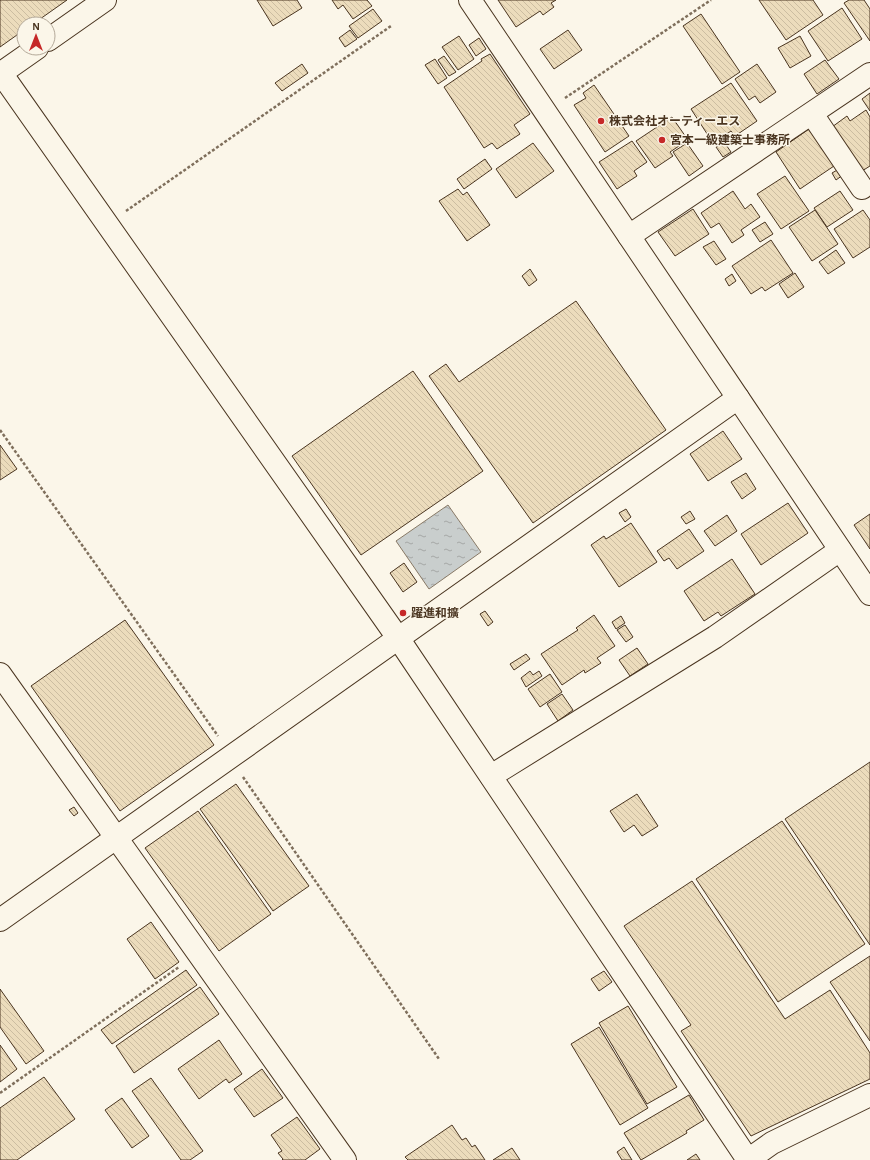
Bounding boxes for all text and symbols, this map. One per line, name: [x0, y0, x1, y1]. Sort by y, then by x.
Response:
north arrow: [16, 16, 56, 56]
text: N: [32, 21, 40, 32]
place label: 株式会社オーティーエス: [609, 114, 740, 127]
marker: 株式会社オーティーエス: [596, 116, 606, 126]
place label: 宮本一級建築士事務所: [670, 133, 790, 146]
marker: 宮本一級建築士事務所: [657, 135, 667, 145]
place label: 躍進和擴: [411, 606, 459, 619]
marker: 躍進和擴: [398, 608, 408, 618]

